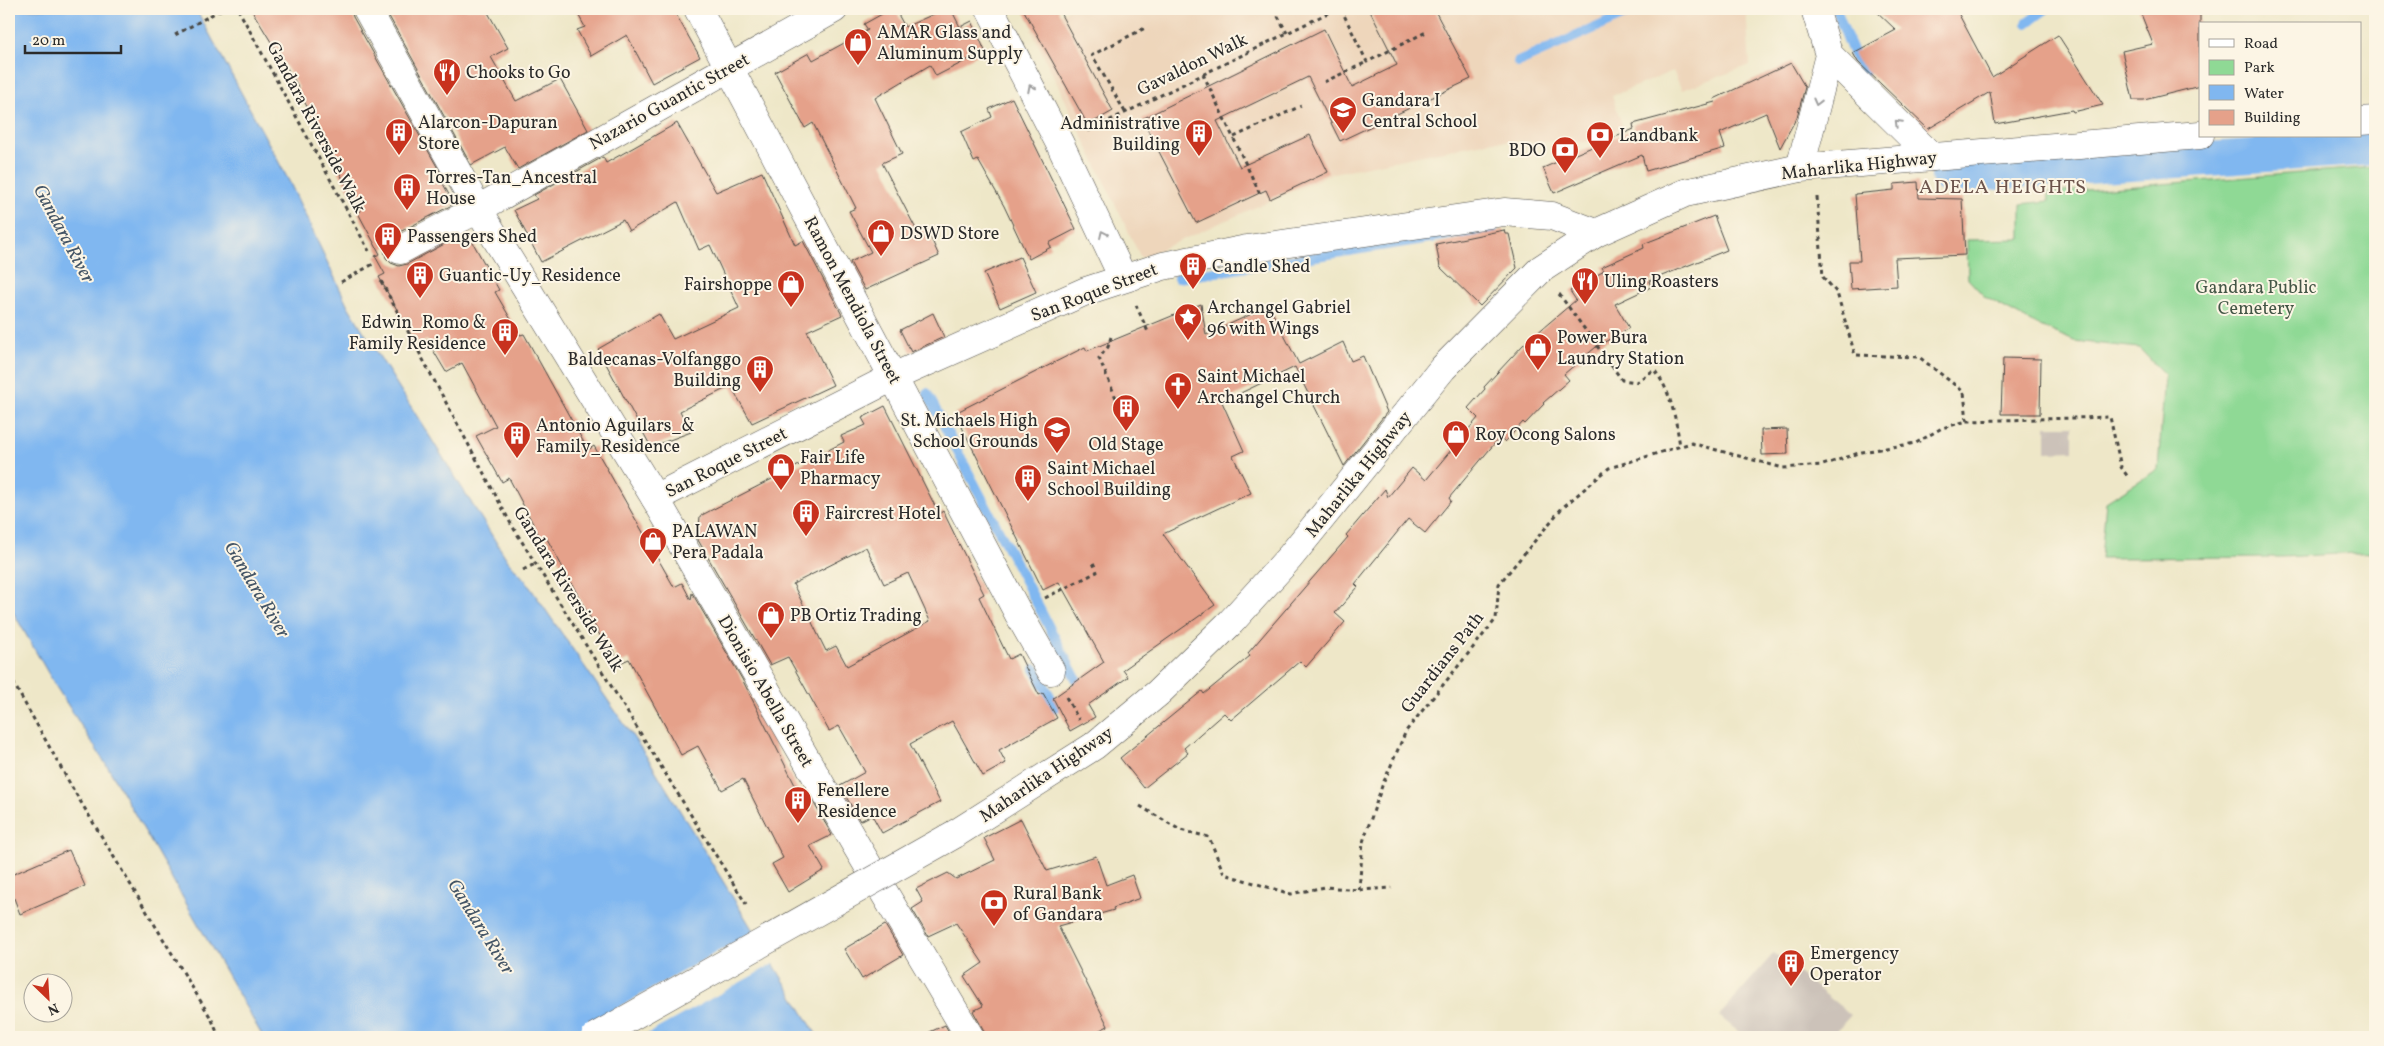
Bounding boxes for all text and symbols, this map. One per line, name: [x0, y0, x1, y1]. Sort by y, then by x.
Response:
place label: AMAR Glass and Aluminum Supply: [877, 21, 1023, 67]
scale bar: [25, 22, 121, 54]
legend: [2199, 22, 2362, 138]
shop icon: AMAR Glass and Aluminum Supply: [843, 27, 873, 66]
street label: Gavaldon Walk: [1133, 28, 1252, 103]
text: 20 m: [32, 31, 65, 52]
text: Road: [2244, 34, 2278, 55]
street label: Gandara Riverside Walk: [260, 37, 372, 218]
street label: Nazario Guantic Street: [585, 48, 755, 157]
restaurant icon: Chooks to Go: [432, 57, 462, 96]
text: Park: [2244, 58, 2275, 79]
place label: Chooks to Go: [466, 61, 571, 86]
one-way arrow: [1027, 84, 1037, 93]
text: Water: [2244, 84, 2284, 105]
place label: Gandara I Central School: [1362, 89, 1477, 135]
school or university icon: Gandara I Central School: [1328, 95, 1358, 134]
one-way arrow: [1812, 98, 1823, 107]
text: Building: [2244, 108, 2301, 129]
place label: Alarcon-Dapuran Store: [418, 111, 558, 157]
place label: Administrative Building: [1060, 112, 1180, 158]
building icon: Alarcon-Dapuran Store: [384, 117, 414, 156]
building icon: Administrative Building: [1184, 118, 1214, 157]
bank icon: Landbank: [1585, 120, 1615, 159]
one-way arrow: [1894, 120, 1903, 129]
place label: Landbank: [1619, 124, 1698, 149]
bank icon: BDO: [1550, 135, 1580, 174]
place label: BDO: [1508, 139, 1546, 164]
street label: Maharlika Highway: [1780, 146, 1938, 187]
place label: Torres-Tan_Ancestral House: [426, 166, 597, 212]
building icon: Torres-Tan_Ancestral House: [392, 172, 422, 211]
district label: ADELA HEIGHTS: [1919, 174, 2087, 202]
water label: Gandara River: [26, 180, 101, 289]
street label: Ramon Mendiola Street: [797, 212, 907, 389]
shop icon: DSWD Store: [866, 218, 896, 257]
building icon: Passengers Shed: [373, 221, 403, 260]
place label: DSWD Store: [900, 222, 999, 247]
place label: Passengers Shed: [407, 225, 537, 250]
one-way arrow: [1098, 230, 1109, 239]
building icon: Candle Shed: [1178, 251, 1208, 290]
place label: Candle Shed: [1212, 255, 1310, 280]
street label: San Roque Street: [1027, 258, 1162, 329]
building icon: Guantic-Uy_Residence: [405, 260, 435, 299]
place label: Guantic-Uy_Residence: [439, 264, 621, 289]
restaurant icon: Uling Roasters: [1570, 266, 1600, 305]
shop icon: Fairshoppe: [776, 269, 806, 308]
place label: Uling Roasters: [1604, 270, 1719, 295]
place label: Fairshoppe: [684, 273, 772, 298]
park label: Gandara Public Cemetery: [2195, 276, 2317, 322]
place label: Archangel Gabriel 96 with Wings: [1207, 296, 1351, 342]
place icon: Archangel Gabriel 96 with Wings: [1173, 302, 1203, 341]
place label: Edwin_Romo & Family Residence: [349, 311, 486, 357]
building icon: Edwin_Romo & Family Residence: [490, 317, 520, 356]
place label: Power Bura Laundry Station: [1557, 326, 1685, 372]
shop icon: Power Bura Laundry Station: [1523, 332, 1553, 371]
place label: Baldecanas-Volfanggo Building: [568, 348, 741, 394]
building icon: Baldecanas-Volfanggo Building: [745, 354, 775, 393]
place label: Saint Michael Archangel Church: [1197, 365, 1341, 411]
church icon: Saint Michael Archangel Church: [1163, 371, 1193, 410]
building icon: Old Stage: [1111, 393, 1141, 432]
street label: Maharlika Highway: [1300, 406, 1418, 544]
place label: St. Michaels High School Grounds: [900, 409, 1038, 455]
place label: Antonio Aguilars_& Family_Residence: [536, 414, 695, 460]
school or university icon: St. Michaels High School Grounds: [1042, 415, 1072, 454]
shop icon: Roy Ocong Salons: [1441, 419, 1471, 458]
building icon: Antonio Aguilars_& Family_Residence: [502, 420, 532, 459]
street label: San Roque Street: [661, 422, 792, 505]
place label: Roy Ocong Salons: [1475, 423, 1616, 448]
place label: Old Stage: [1088, 433, 1164, 458]
place label: Fair Life Pharmacy: [800, 446, 881, 492]
shop icon: Fair Life Pharmacy: [766, 452, 796, 491]
place label: Saint Michael School Building: [1047, 457, 1171, 503]
building icon: Saint Michael School Building: [1013, 463, 1043, 502]
building icon: Faircrest Hotel: [791, 498, 821, 537]
street label: Gandara Riverside Walk: [507, 502, 629, 678]
place label: Faircrest Hotel: [825, 502, 941, 527]
place label: PALAWAN Pera Padala: [672, 520, 764, 566]
shop icon: PALAWAN Pera Padala: [638, 526, 668, 565]
water label: Gandara River: [217, 537, 296, 644]
shop icon: PB Ortiz Trading: [756, 600, 786, 639]
place label: PB Ortiz Trading: [790, 604, 922, 629]
street label: Guardians Path: [1396, 607, 1491, 719]
street label: Dionisio Abella Street: [711, 611, 819, 773]
street label: Maharlika Highway: [975, 721, 1119, 829]
place label: Fenellere Residence: [817, 779, 897, 825]
building icon: Fenellere Residence: [783, 785, 813, 824]
water label: Gandara River: [441, 874, 521, 981]
place label: Rural Bank of Gandara: [1013, 882, 1103, 928]
bank icon: Rural Bank of Gandara: [979, 888, 1009, 927]
place label: Emergency Operator: [1810, 942, 1899, 988]
building icon: Emergency Operator: [1776, 948, 1806, 987]
north arrow: [22, 974, 72, 1024]
text: N: [44, 998, 61, 1019]

